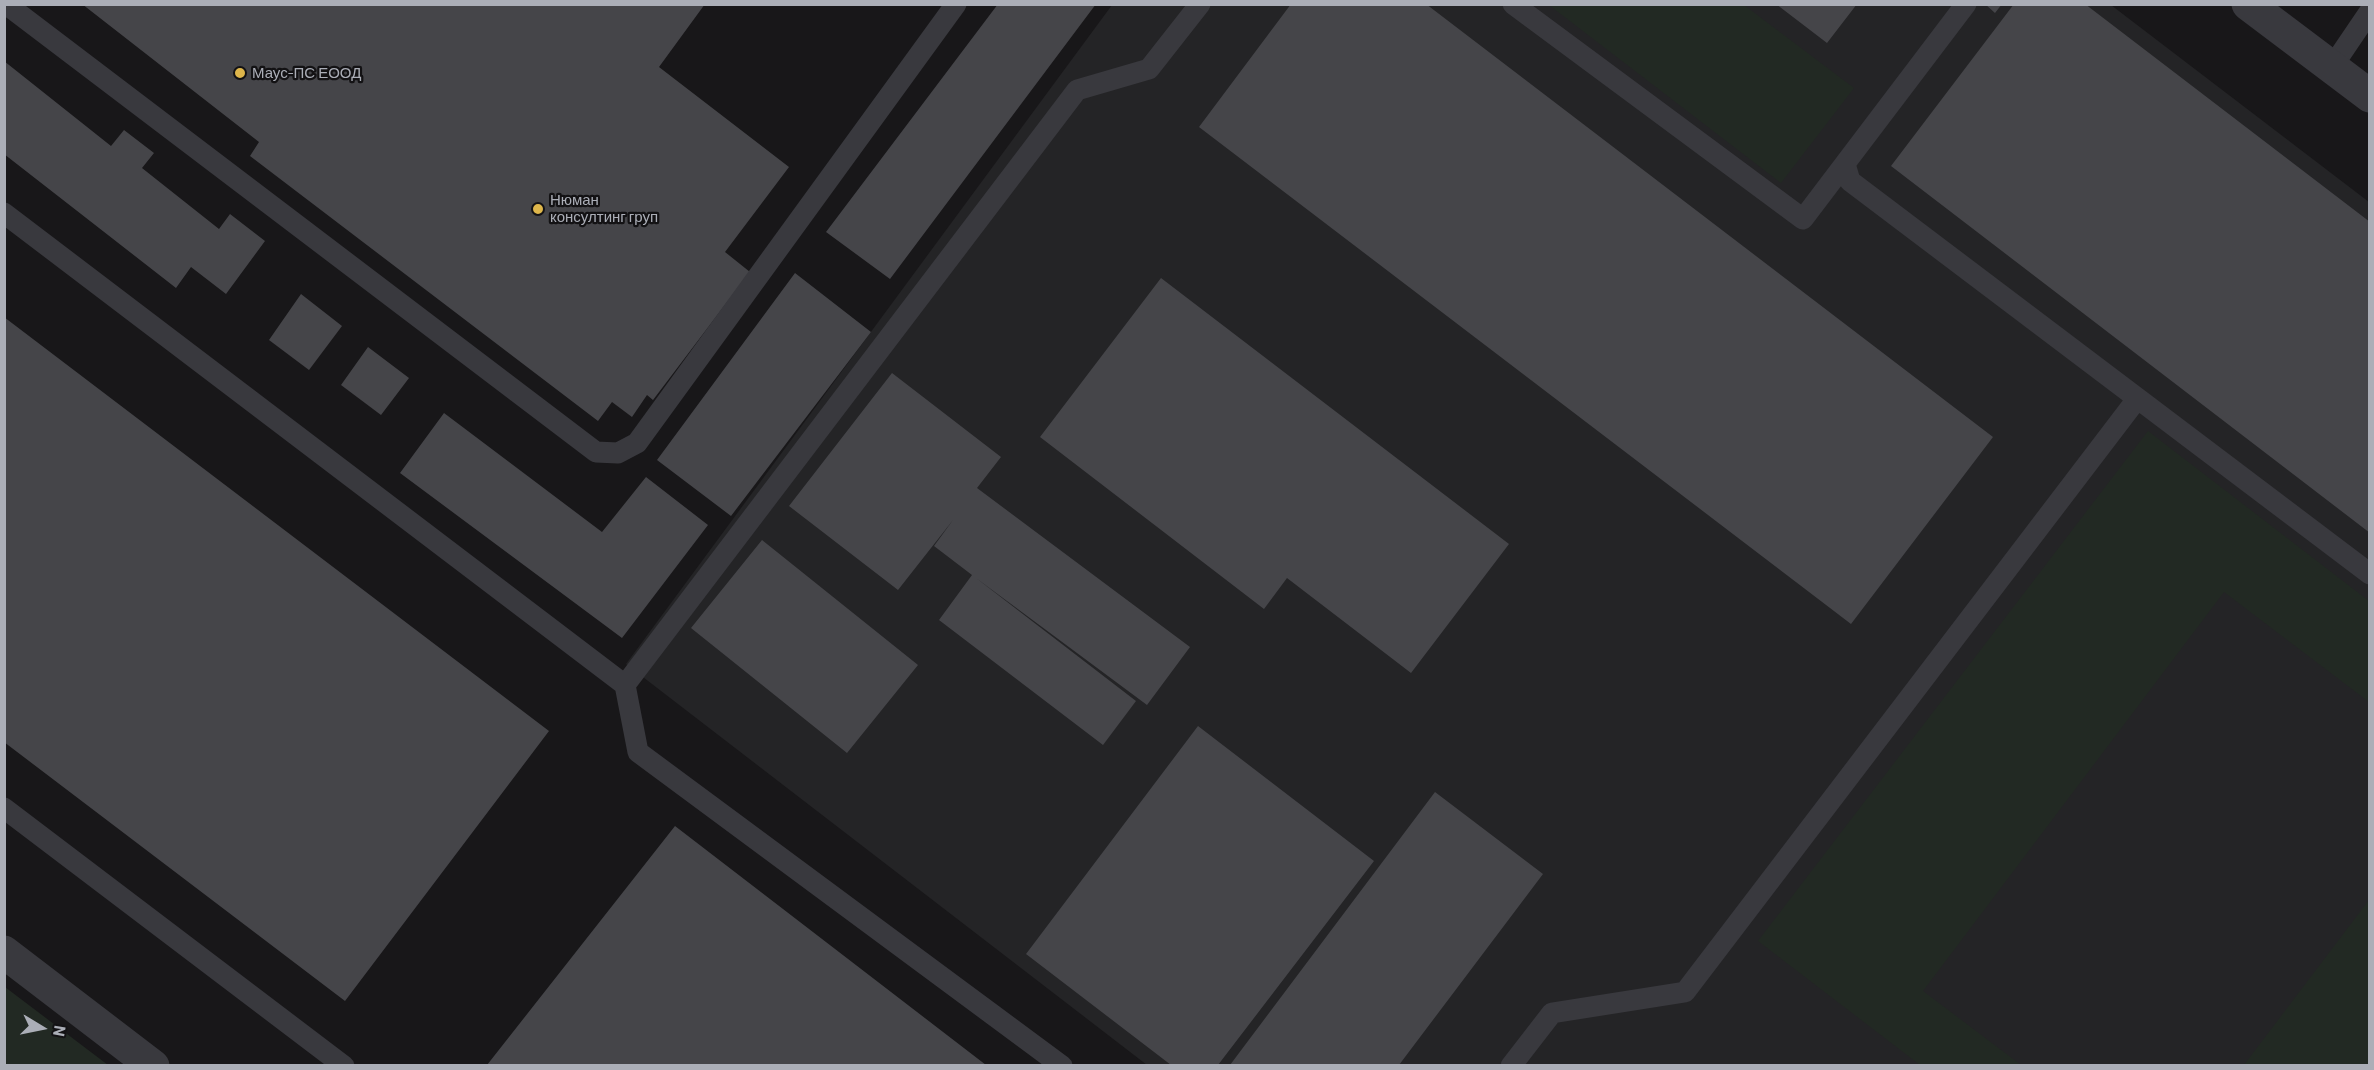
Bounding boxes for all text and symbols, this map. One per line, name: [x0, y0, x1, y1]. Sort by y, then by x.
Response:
place label: Маус-ПС ЕООД: [252, 64, 361, 82]
marker: Маус-ПС ЕООД: [233, 66, 247, 80]
place label: Нюман консултинг груп: [550, 191, 658, 226]
marker: Нюман консултинг груп: [531, 202, 545, 216]
north arrow: [12, 998, 72, 1058]
text: N: [50, 1024, 70, 1038]

